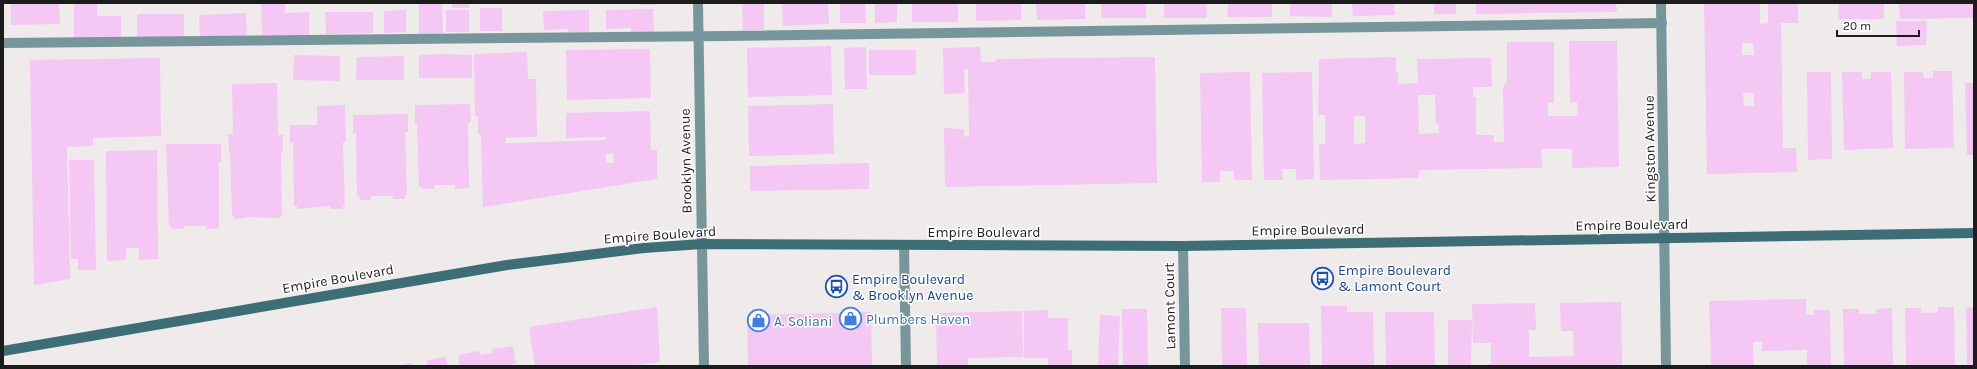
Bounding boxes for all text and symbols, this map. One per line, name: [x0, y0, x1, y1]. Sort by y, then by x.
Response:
scale bar: [1837, 12, 1919, 38]
text: 20 m: [1843, 19, 1871, 33]
street label: Kingston Avenue: [1641, 95, 1659, 203]
street label: Brooklyn Avenue: [677, 108, 695, 214]
street label: Empire Boulevard: [1575, 216, 1689, 234]
street label: Empire Boulevard: [1251, 221, 1365, 239]
street label: Empire Boulevard: [603, 223, 717, 247]
street label: Empire Boulevard: [928, 224, 1040, 241]
street label: Empire Boulevard: [281, 261, 395, 297]
street label: Lamont Court: [1161, 262, 1179, 350]
place label: Empire Boulevard & Lamont Court: [1338, 262, 1451, 295]
bus stop icon: Empire Boulevard & Lamont Court: [1310, 265, 1336, 291]
place label: Empire Boulevard & Brooklyn Avenue: [852, 271, 973, 304]
bus stop icon: Empire Boulevard & Brooklyn Avenue: [824, 274, 850, 300]
shop icon: Plumbers Haven: [838, 306, 864, 332]
shop icon: A. Soliani: [745, 308, 771, 334]
place label: Plumbers Haven: [866, 311, 970, 328]
place label: A. Soliani: [774, 313, 832, 330]

